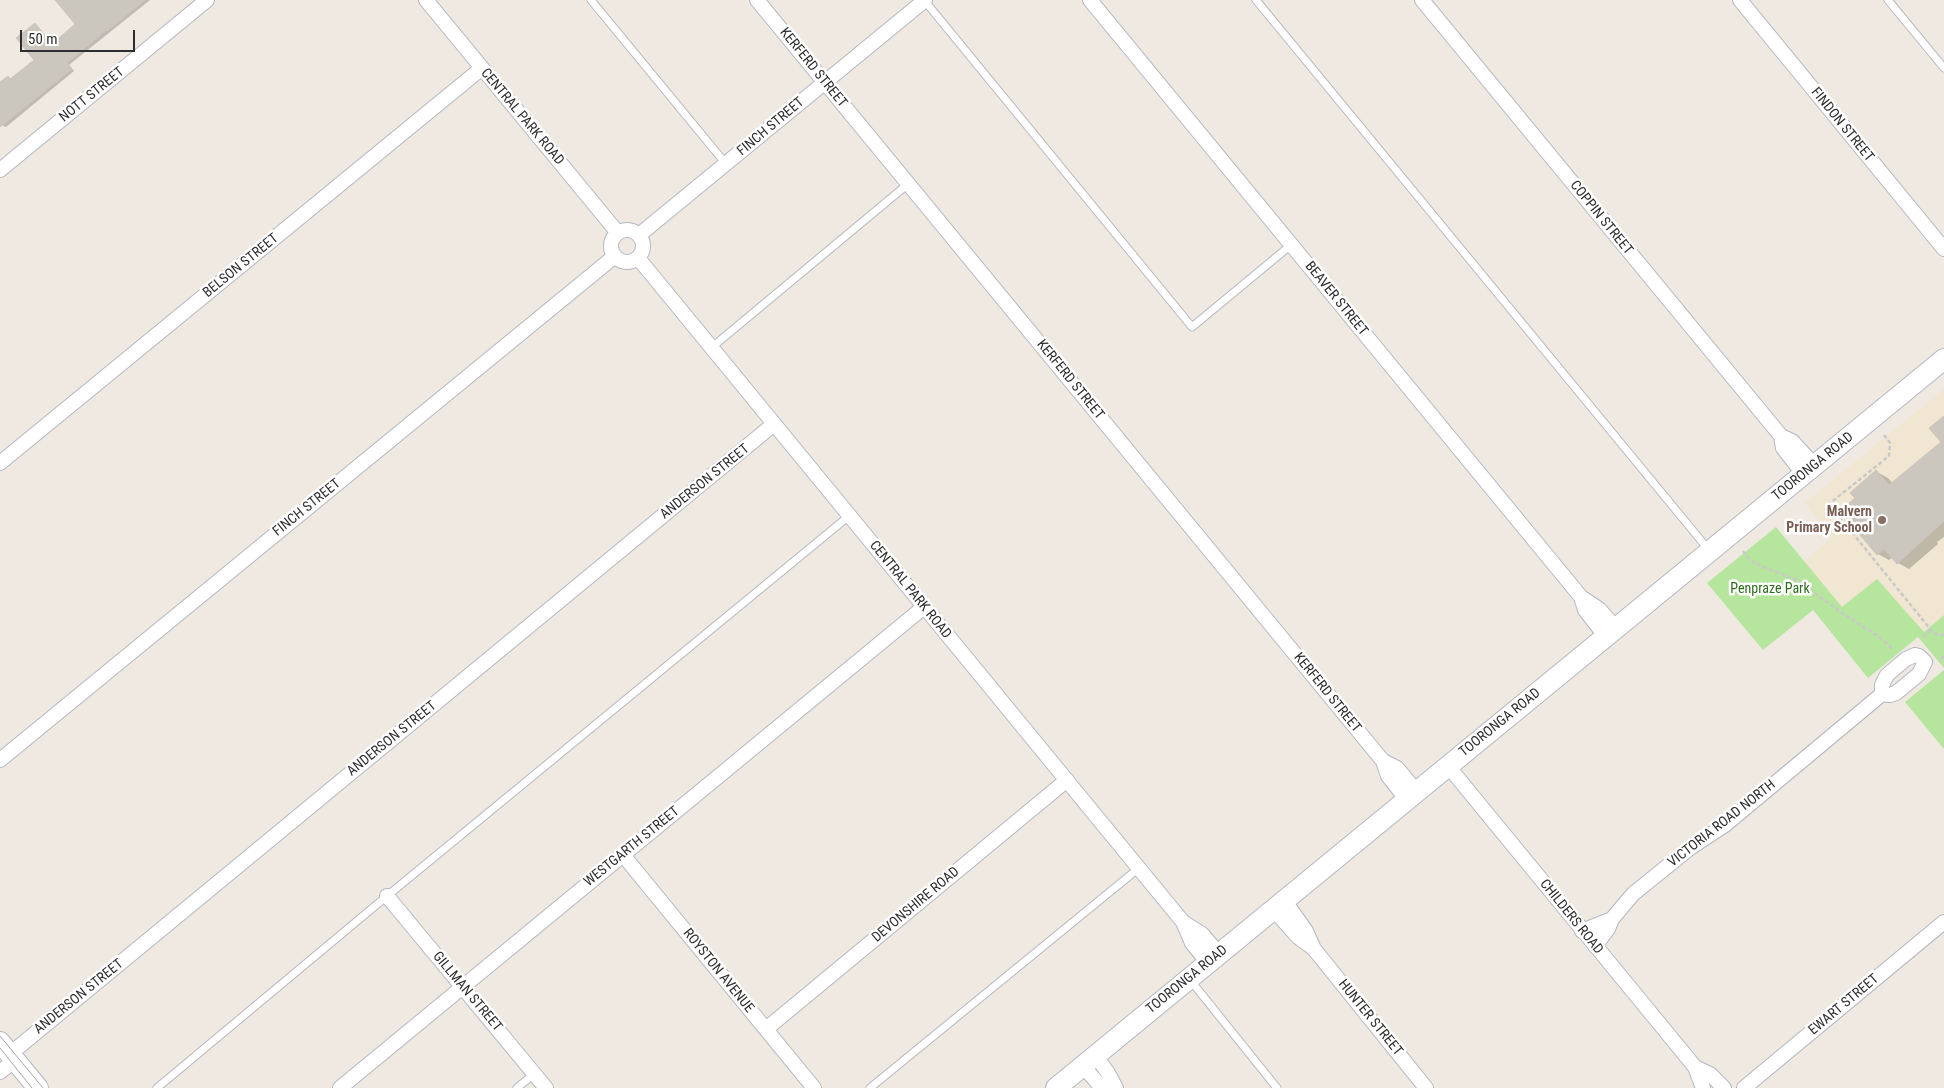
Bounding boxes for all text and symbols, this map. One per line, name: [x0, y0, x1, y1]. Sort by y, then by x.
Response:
scale bar: [22, 20, 138, 52]
street label: KERFERD STREET: [776, 25, 850, 111]
text: 50 m: [28, 30, 58, 48]
street label: NOTT STREET: [56, 64, 128, 126]
street label: CENTRAL PARK ROAD: [477, 65, 567, 169]
street label: FINDON STREET: [1807, 85, 1877, 165]
street label: FINCH STREET: [734, 94, 808, 160]
street label: COPPIN STREET: [1566, 178, 1636, 258]
street label: BELSON STREET: [200, 230, 282, 302]
street label: BEAVER STREET: [1301, 258, 1371, 340]
street label: KERFERD STREET: [1033, 337, 1107, 423]
street label: TOORONGA ROAD: [1769, 429, 1857, 505]
street label: ANDERSON STREET: [657, 441, 753, 523]
street label: FINCH STREET: [270, 476, 344, 540]
place label: Malvern Primary School: [1786, 504, 1872, 536]
marker: Malvern Primary School: [1876, 514, 1888, 526]
street label: CENTRAL PARK ROAD: [865, 538, 955, 642]
park label: Penpraze Park: [1730, 581, 1810, 597]
street label: KERFERD STREET: [1290, 650, 1364, 736]
street label: TOORONGA ROAD: [1456, 685, 1544, 761]
street label: ANDERSON STREET: [344, 698, 440, 780]
street label: VICTORIA ROAD NORTH: [1665, 777, 1779, 871]
street label: WESTGARTH STREET: [581, 803, 683, 891]
street label: DEVONSHIRE ROAD: [869, 864, 963, 946]
street label: CHILDERS ROAD: [1536, 876, 1606, 958]
street label: ROYSTON AVENUE: [679, 926, 757, 1016]
street label: TOORONGA ROAD: [1143, 942, 1231, 1018]
street label: GILLMAN STREET: [429, 949, 505, 1035]
street label: ANDERSON STREET: [31, 956, 127, 1038]
street label: EWART STREET: [1806, 971, 1882, 1039]
street label: HUNTER STREET: [1334, 976, 1406, 1060]

